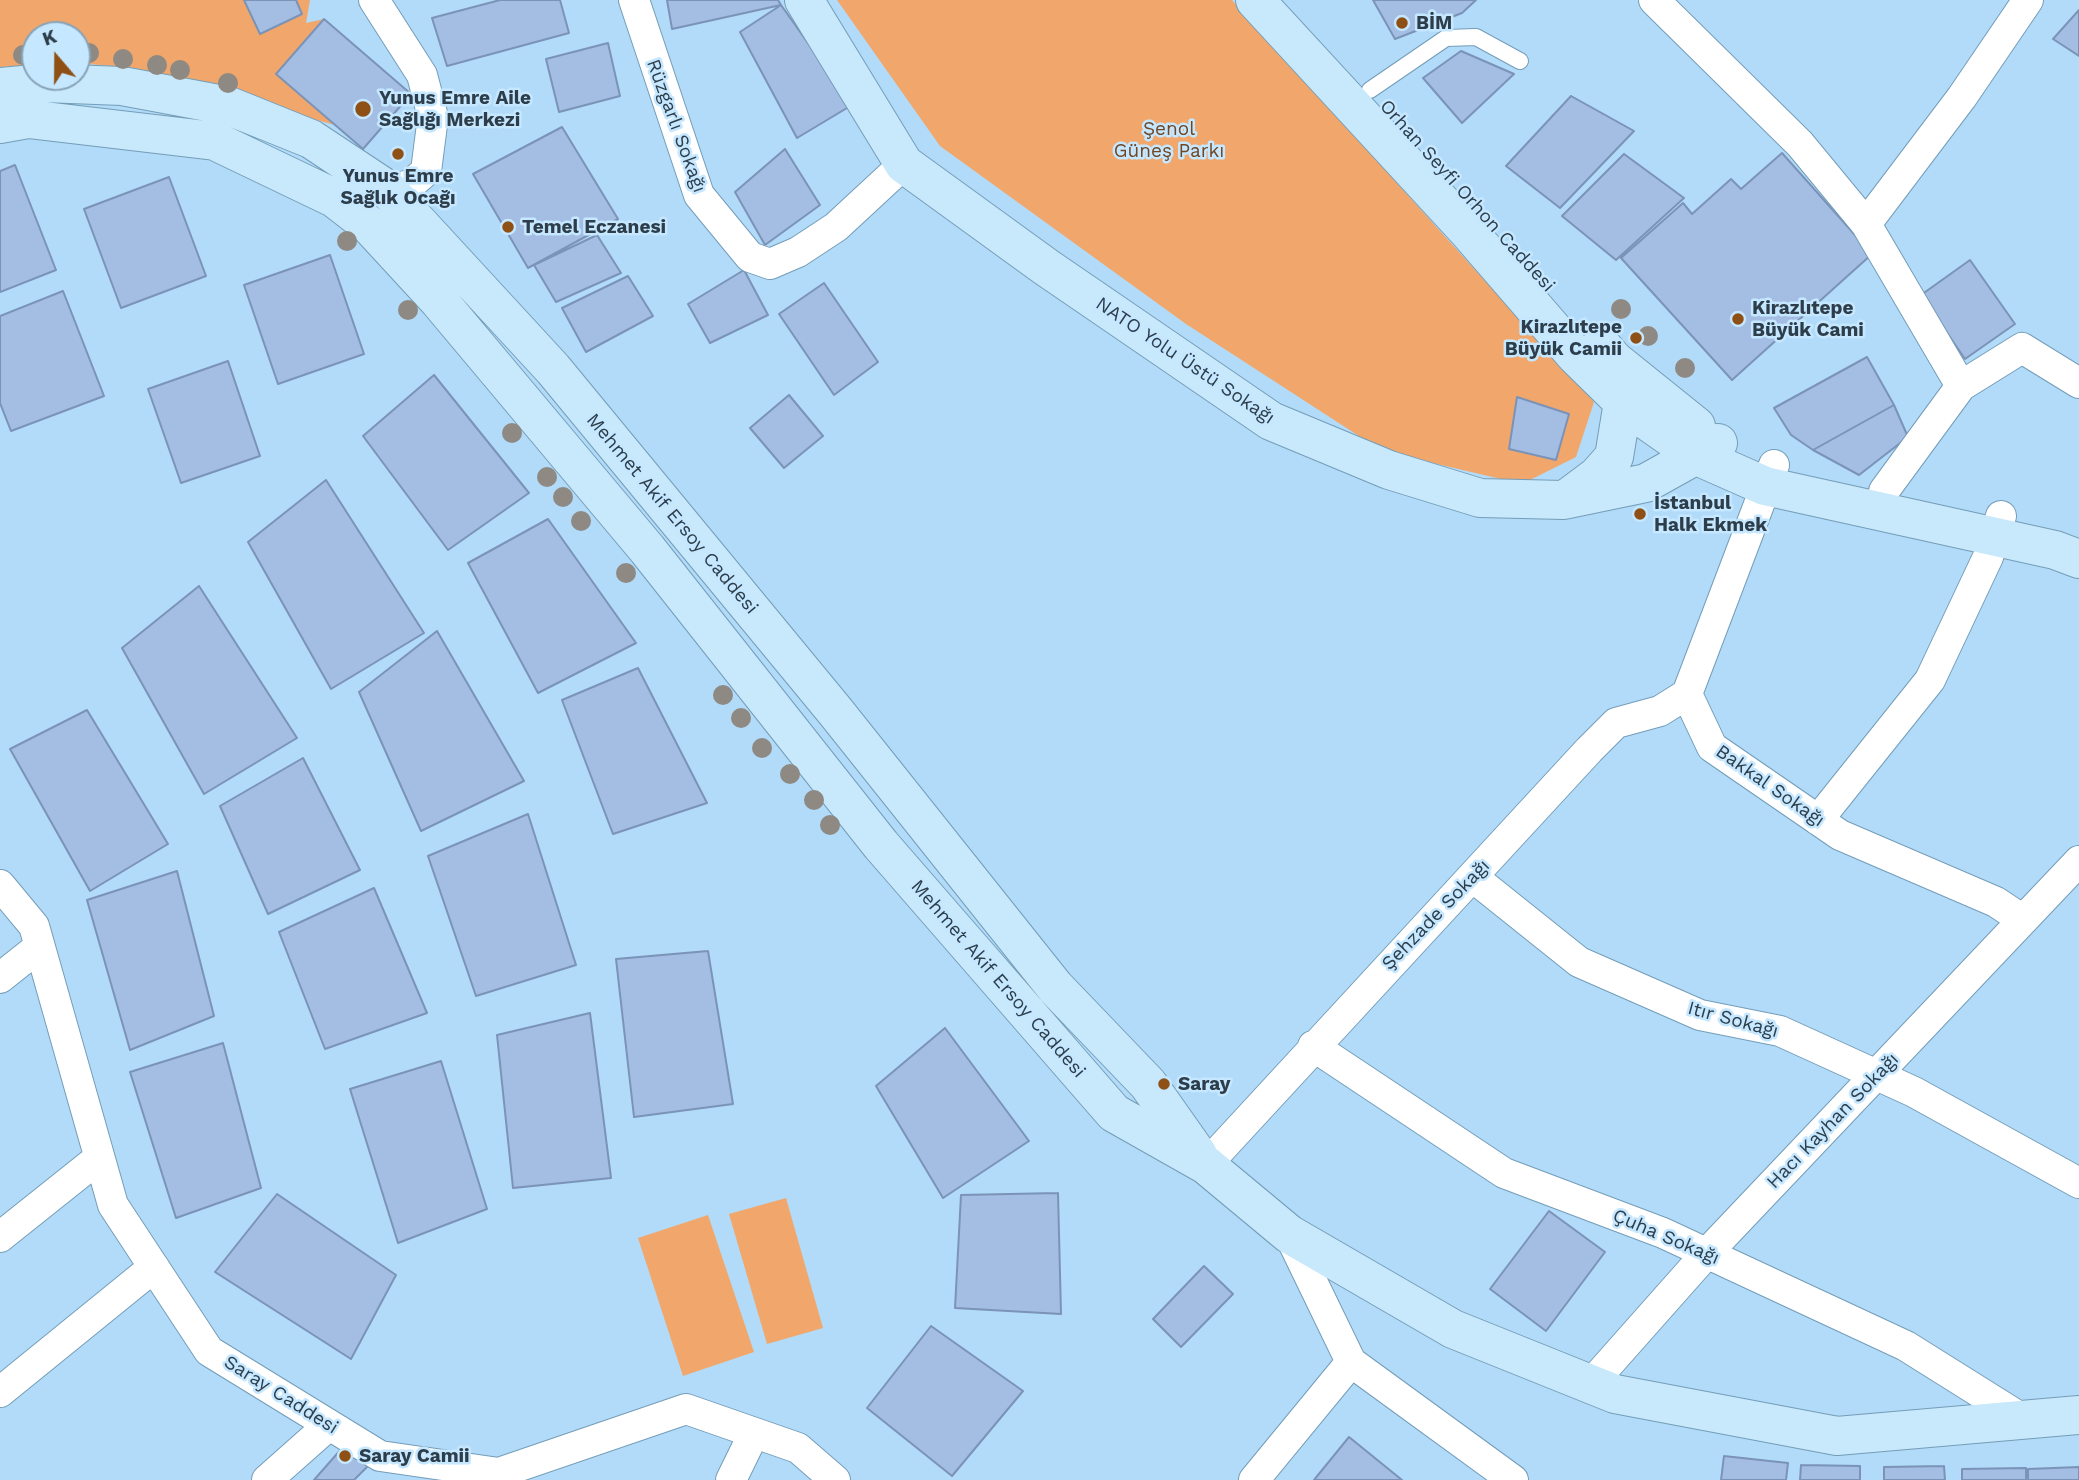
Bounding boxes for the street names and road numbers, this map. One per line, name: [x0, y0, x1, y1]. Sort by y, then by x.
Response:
street label: Rüzgarlı Sokağı: [641, 56, 711, 196]
street label: Orhan Seyfi Orhon Caddesi: [1375, 95, 1559, 297]
street label: NATO Yolu Üstü Sokağı: [1091, 293, 1279, 429]
street label: Mehmet Akif Ersoy Caddesi: [581, 409, 763, 619]
street label: Bakkal Sokağı: [1711, 740, 1829, 832]
street label: Şehzade Sokağı: [1377, 855, 1495, 975]
street label: Mehmet Akif Ersoy Caddesi: [906, 875, 1090, 1083]
street label: Itır Sokağı: [1685, 997, 1781, 1043]
street label: Hacı Kayhan Sokağı: [1762, 1048, 1904, 1194]
street label: Çuha Sokağı: [1609, 1204, 1723, 1270]
street label: Saray Caddesi: [220, 1351, 342, 1439]

